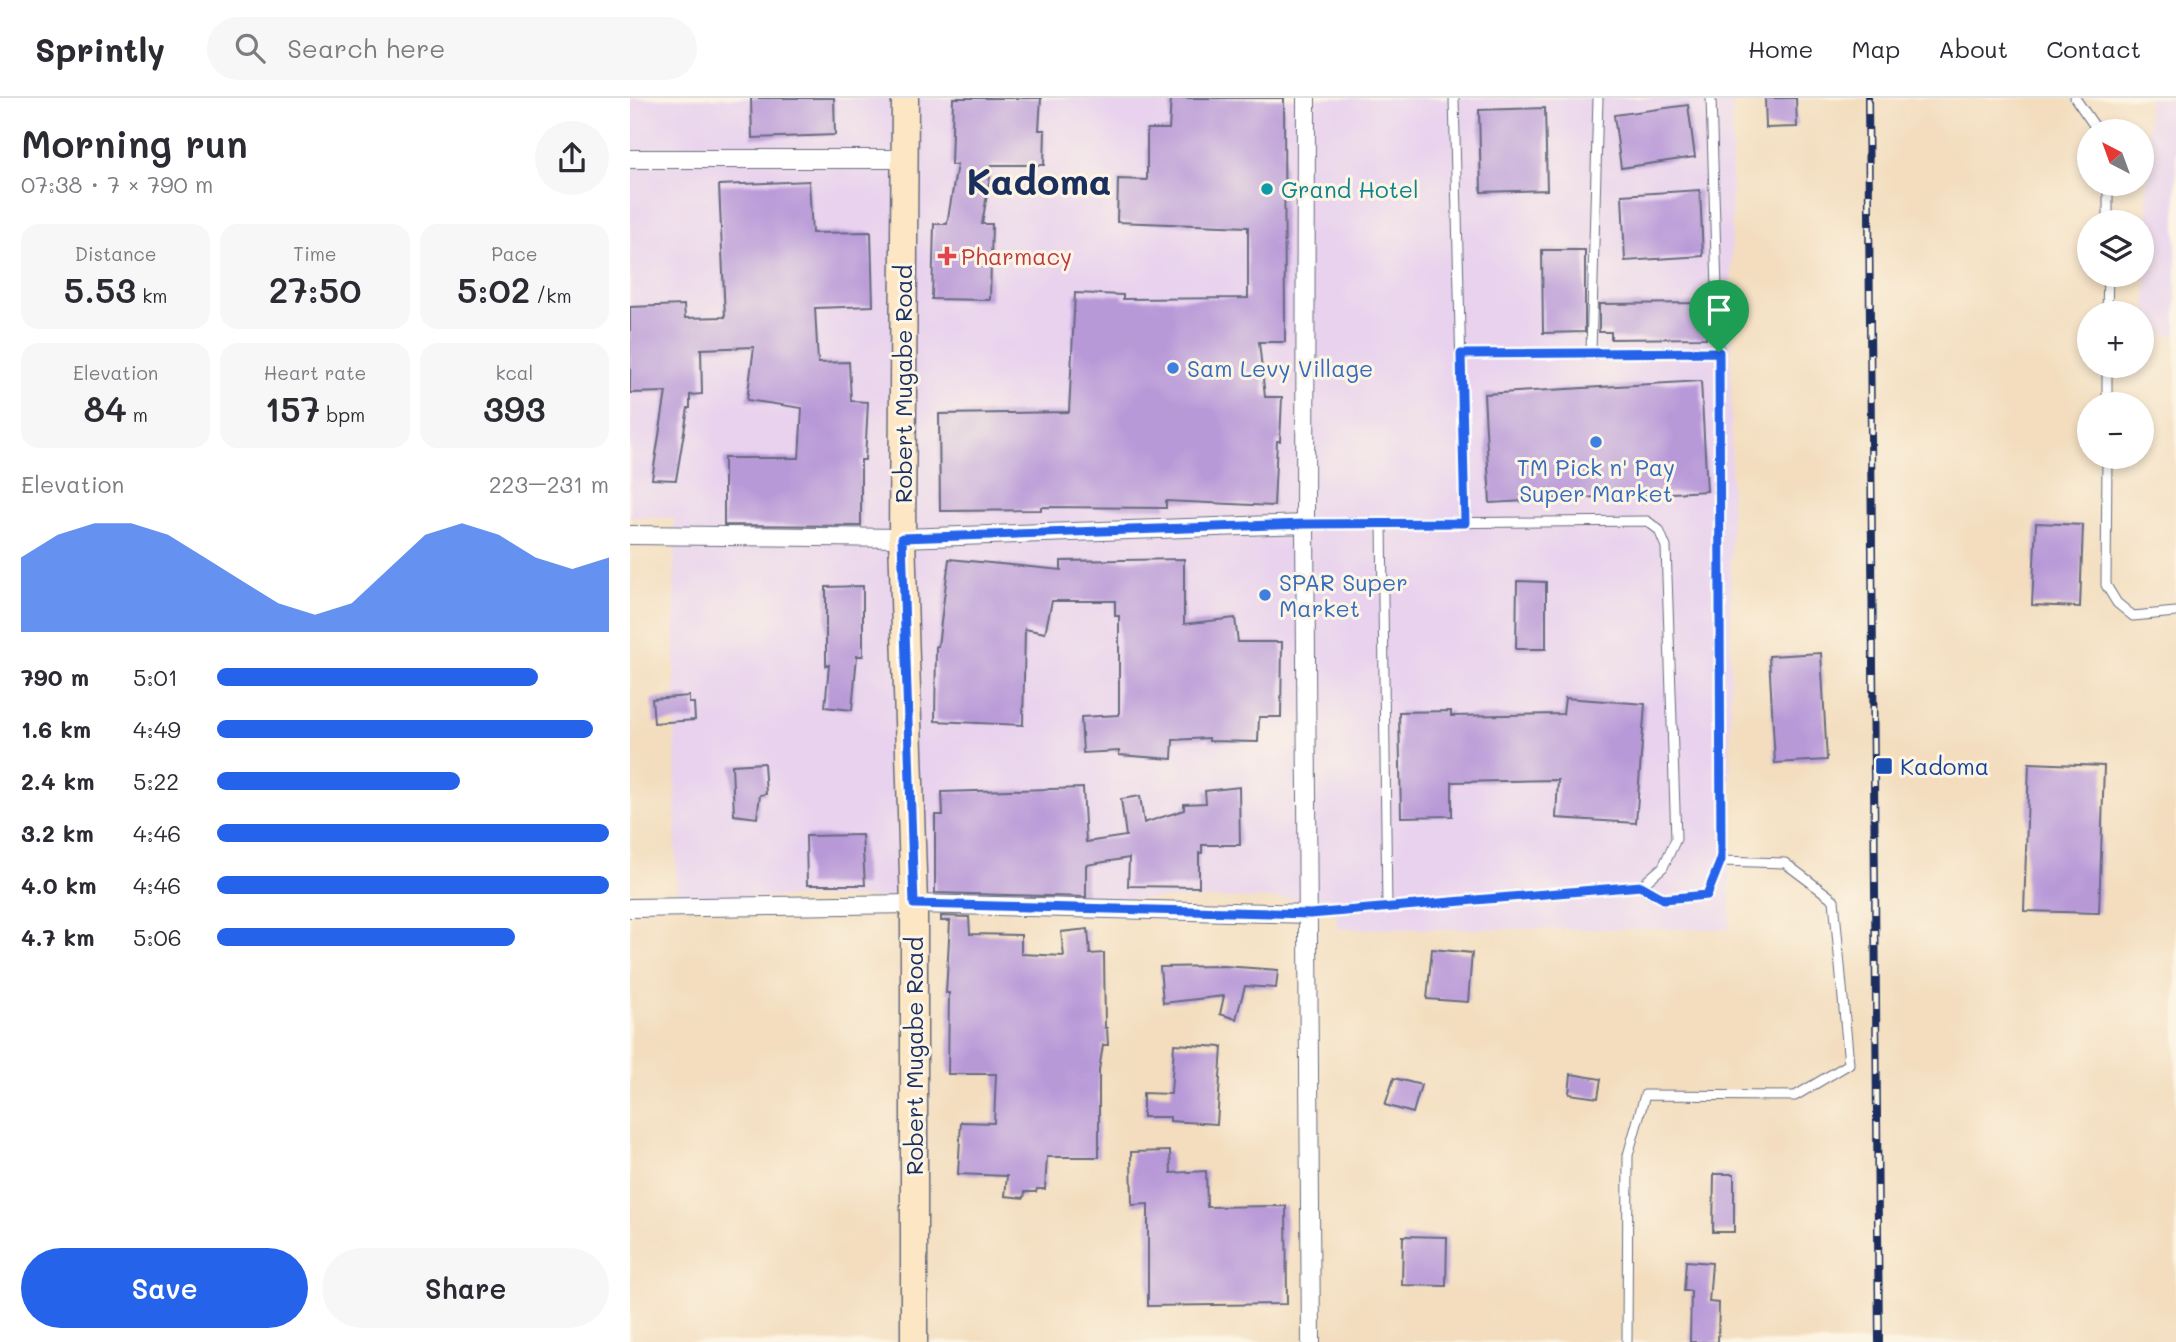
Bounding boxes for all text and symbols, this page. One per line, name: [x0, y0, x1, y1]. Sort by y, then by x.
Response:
search box: [207, 17, 697, 80]
text: Sprintly: [35, 27, 165, 70]
icon: search: [231, 29, 269, 67]
text: Search here: [287, 31, 445, 65]
text: Home: [1748, 33, 1813, 64]
text: Map: [1851, 33, 1900, 64]
text: About: [1938, 33, 2008, 64]
text: Contact: [2046, 33, 2141, 64]
text: Morning run: [21, 118, 248, 168]
north arrow: [2077, 119, 2154, 196]
map controls: [2077, 119, 2154, 469]
button: share: [535, 121, 609, 195]
district label: Kadoma: [966, 156, 1112, 204]
text: 07:38 · 7 × 790 m: [21, 169, 213, 199]
place label: Grand Hotel: [1281, 174, 1419, 204]
marker: Grand Hotel: [1259, 181, 1275, 197]
button: layers: [2077, 210, 2154, 287]
text: Distance: [75, 241, 157, 266]
text: Time: [293, 241, 337, 266]
text: Pace: [491, 241, 538, 266]
place label: Pharmacy: [961, 241, 1072, 271]
marker: Pharmacy: [939, 248, 955, 264]
street label: Robert Mugabe Road: [888, 265, 918, 503]
text: 5.53: [64, 266, 136, 312]
text: 27:50: [269, 266, 361, 312]
text: 5:02: [457, 266, 530, 312]
pin: [1689, 280, 1749, 352]
text: km: [136, 283, 168, 308]
text: /km: [530, 283, 572, 308]
icon: arrive: [1700, 291, 1738, 329]
button: +: [2077, 301, 2154, 378]
place label: Sam Levy Village: [1187, 353, 1373, 383]
text: Elevation: [73, 360, 158, 385]
text: Heart rate: [264, 360, 366, 385]
text: kcal: [495, 360, 533, 385]
marker: Sam Levy Village: [1165, 360, 1181, 376]
text: 84: [83, 385, 127, 431]
text: 157: [265, 385, 320, 431]
text: 393: [483, 385, 546, 431]
button: −: [2077, 392, 2154, 469]
text: m: [127, 402, 148, 427]
text: bpm: [320, 402, 365, 427]
marker: TM Pick n' Pay Super Market: [1588, 434, 1604, 450]
place label: TM Pick n' Pay Super Market: [1517, 452, 1675, 508]
text: Elevation: [21, 469, 124, 499]
text: 223–231 m: [489, 469, 609, 499]
place label: SPAR Super Market: [1279, 567, 1408, 623]
marker: SPAR Super Market: [1257, 587, 1273, 603]
text: 790 m: [21, 662, 89, 692]
text: 5:01: [133, 662, 178, 692]
text: 1.6 km: [21, 714, 91, 744]
text: 4:49: [133, 714, 181, 744]
place label: Kadoma: [1900, 751, 1989, 781]
marker: Kadoma: [1874, 756, 1894, 776]
text: 2.4 km: [21, 766, 94, 796]
text: 5:22: [133, 766, 179, 796]
text: 3.2 km: [21, 818, 94, 848]
text: 4:46: [133, 818, 181, 848]
text: 4.0 km: [21, 870, 96, 900]
text: 4:46: [133, 870, 181, 900]
text: 4.7 km: [21, 922, 94, 952]
text: 5:06: [133, 922, 182, 952]
street label: Robert Mugabe Road: [899, 937, 929, 1175]
button: Save: [21, 1248, 308, 1328]
button: Share: [322, 1248, 609, 1328]

